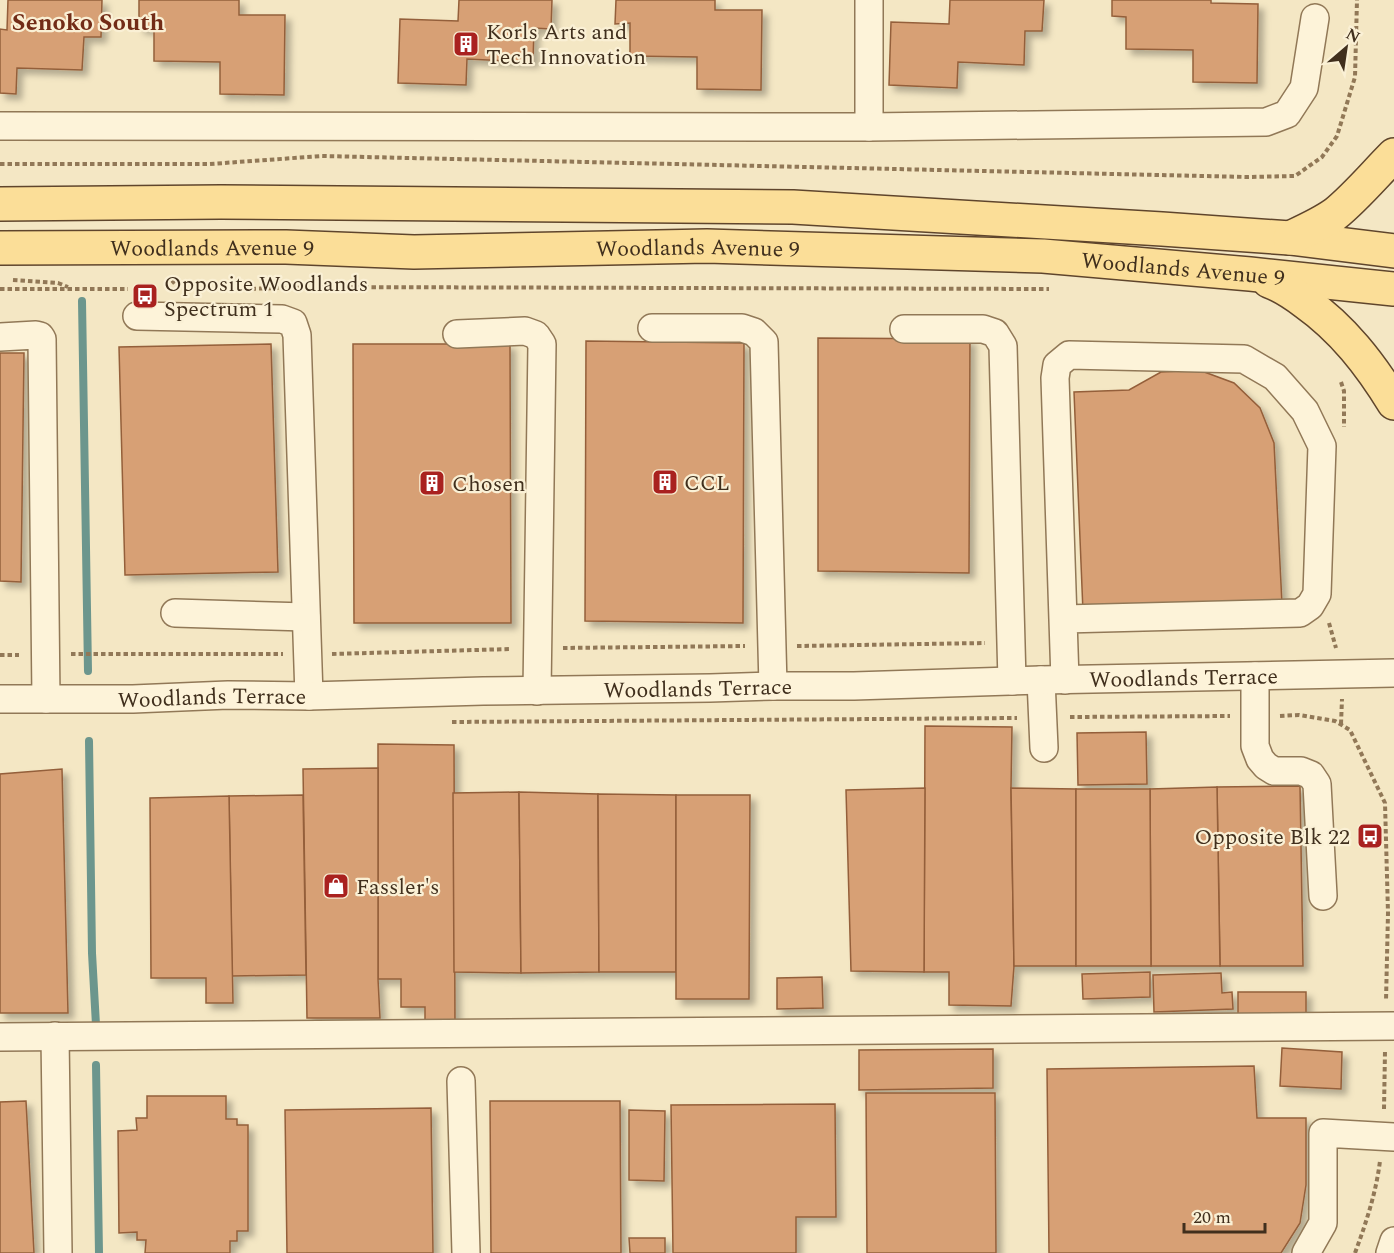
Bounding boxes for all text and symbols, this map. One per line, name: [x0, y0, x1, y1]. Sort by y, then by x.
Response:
district label: Senoko South: [12, 5, 164, 41]
place label: Korls Arts and Tech Innovation: [486, 16, 646, 74]
north arrow: [1316, 18, 1376, 78]
text: N: [1341, 22, 1364, 49]
building icon: Korls Arts and Tech Innovation: [451, 29, 481, 59]
street label: Woodlands Avenue 9: [596, 231, 800, 267]
street label: Woodlands Avenue 9: [110, 232, 315, 266]
street label: Woodlands Avenue 9: [1080, 244, 1286, 296]
place label: Opposite Woodlands Spectrum 1: [164, 268, 368, 326]
bus stop icon: Opposite Woodlands Spectrum 1: [130, 281, 160, 311]
building icon: CCL: [650, 467, 680, 497]
place label: CCL: [684, 467, 730, 500]
building icon: Chosen: [417, 468, 447, 498]
place label: Chosen: [452, 468, 526, 501]
street label: Woodlands Terrace: [1089, 660, 1278, 697]
street label: Woodlands Terrace: [603, 671, 792, 707]
street label: Woodlands Terrace: [118, 680, 307, 717]
place label: Opposite Blk 22: [1194, 821, 1350, 854]
bus stop icon: Opposite Blk 22: [1355, 821, 1385, 851]
shop icon: Fassler's: [321, 871, 351, 901]
place label: Fassler's: [356, 871, 439, 904]
scale bar: [1184, 1196, 1265, 1234]
text: 20 m: [1193, 1204, 1231, 1231]

